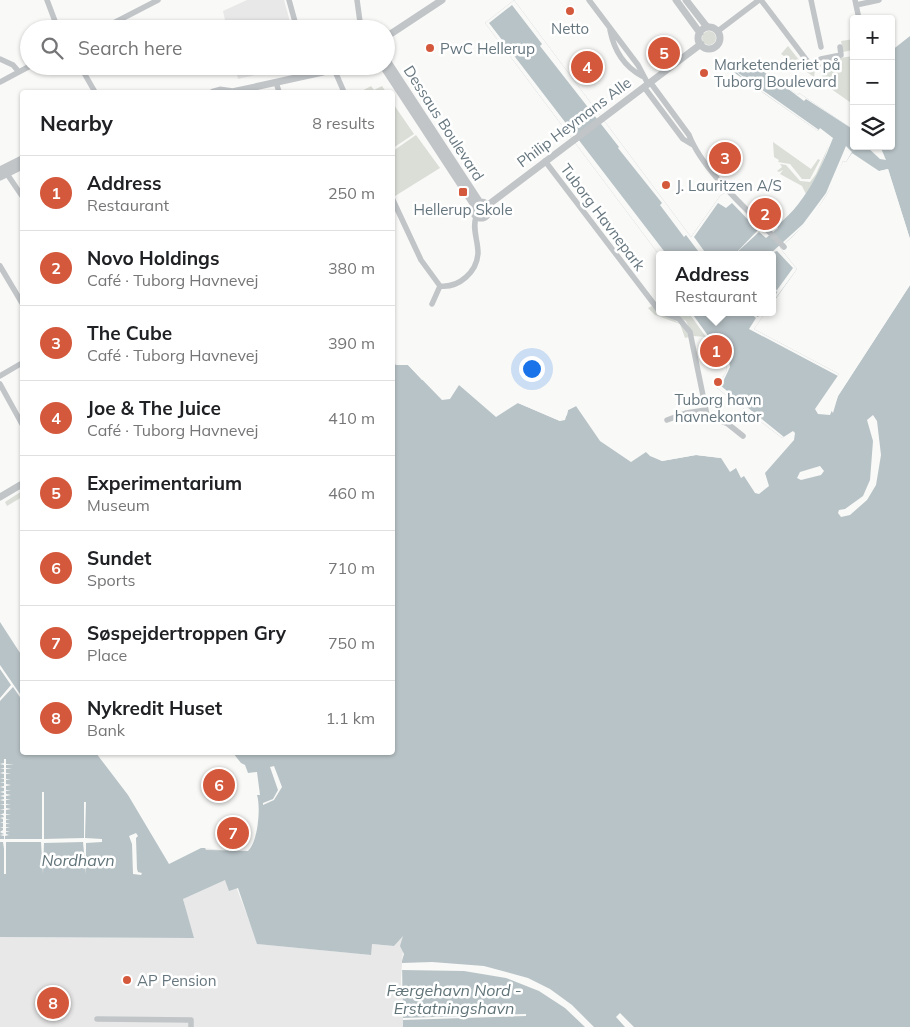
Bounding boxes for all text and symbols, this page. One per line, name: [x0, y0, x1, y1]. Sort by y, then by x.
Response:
marker: Netto: [564, 5, 576, 17]
map controls: [850, 15, 895, 150]
button: +: [850, 15, 895, 60]
place label: Netto: [551, 19, 589, 38]
search box: [20, 20, 395, 75]
icon: search: [38, 34, 66, 62]
pin: 5: [648, 34, 680, 72]
text: Search here: [78, 36, 182, 60]
place label: PwC Hellerup: [440, 39, 535, 58]
marker: PwC Hellerup: [424, 42, 436, 54]
pin: 4: [571, 48, 603, 86]
place label: Marketenderiet på Tuborg Boulevard: [714, 55, 841, 91]
button: −: [850, 60, 895, 105]
street label: Dessaus Boulevard: [400, 62, 488, 184]
marker: Marketenderiet på Tuborg Boulevard: [698, 67, 710, 79]
street label: Philip Heymans Alle: [513, 73, 635, 171]
button: layers: [850, 105, 895, 150]
text: Nearby: [40, 110, 113, 136]
text: 8 results: [312, 113, 375, 133]
pin: 3: [709, 139, 741, 177]
street label: Tuborg Havnepark: [557, 160, 650, 274]
text: Address: [87, 171, 161, 195]
place label: J. Lauritzen A/S: [676, 176, 782, 195]
marker: J. Lauritzen A/S: [660, 179, 672, 191]
text: 1: [51, 183, 61, 203]
text: 250 m: [328, 183, 375, 203]
marker: Hellerup Skole: [457, 186, 469, 198]
text: Restaurant: [87, 195, 169, 215]
pin: 2: [749, 195, 781, 233]
place label: Hellerup Skole: [413, 200, 513, 219]
text: Novo Holdings: [87, 246, 219, 270]
popup: [656, 251, 776, 316]
text: 2: [51, 258, 61, 278]
text: 380 m: [328, 258, 375, 278]
text: Address: [675, 262, 749, 286]
text: Café · Tuborg Havnevej: [87, 270, 258, 290]
text: Restaurant: [675, 286, 757, 306]
text: The Cube: [87, 321, 172, 345]
pin: 1: [700, 332, 732, 370]
text: 3: [51, 333, 61, 353]
text: 390 m: [328, 333, 375, 353]
text: Café · Tuborg Havnevej: [87, 345, 258, 365]
your location: [519, 356, 545, 382]
marker: Tuborg havn havnekontor: [712, 376, 724, 388]
place label: Tuborg havn havnekontor: [675, 390, 762, 426]
text: Joe & The Juice: [87, 396, 221, 420]
text: 4: [51, 408, 61, 428]
text: 410 m: [328, 408, 375, 428]
text: Café · Tuborg Havnevej: [87, 420, 258, 440]
text: Experimentarium: [87, 471, 242, 495]
text: 5: [51, 483, 61, 503]
text: 460 m: [328, 483, 375, 503]
text: Museum: [87, 495, 150, 515]
text: Sundet: [87, 546, 151, 570]
text: 6: [51, 558, 61, 578]
text: 710 m: [328, 558, 375, 578]
text: Sports: [87, 570, 135, 590]
text: Søspejdertroppen Gry: [87, 621, 286, 645]
text: 7: [51, 633, 61, 653]
text: 750 m: [328, 633, 375, 653]
text: Place: [87, 645, 127, 665]
text: Nykredit Huset: [87, 696, 222, 720]
text: 8: [51, 708, 61, 728]
text: 1.1 km: [326, 708, 375, 728]
text: Bank: [87, 720, 125, 740]
pin: 6: [203, 766, 235, 804]
pin: 7: [217, 814, 249, 852]
water label: Nordhavn: [41, 850, 115, 870]
place label: AP Pension: [137, 971, 216, 990]
marker: AP Pension: [121, 974, 133, 986]
water label: Færgehavn Nord - Erstatningshavn: [386, 980, 522, 1018]
pin: 8: [37, 984, 69, 1022]

